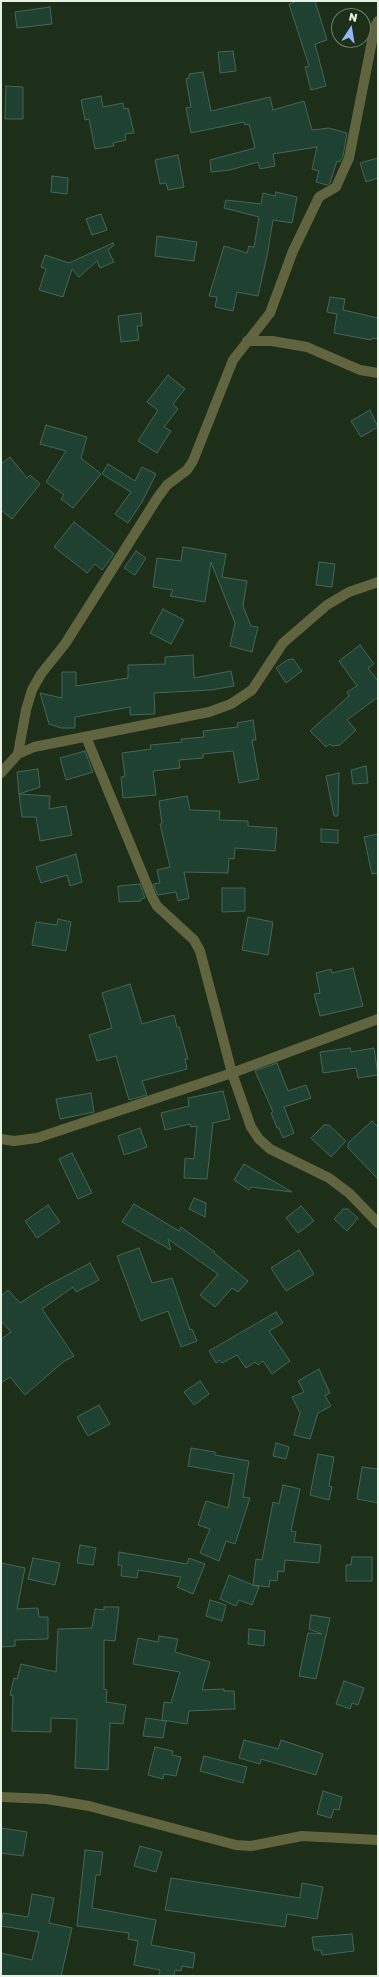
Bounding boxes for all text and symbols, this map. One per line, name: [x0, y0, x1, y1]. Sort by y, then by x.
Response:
north arrow: [331, 8, 371, 48]
text: N: [348, 10, 359, 24]

